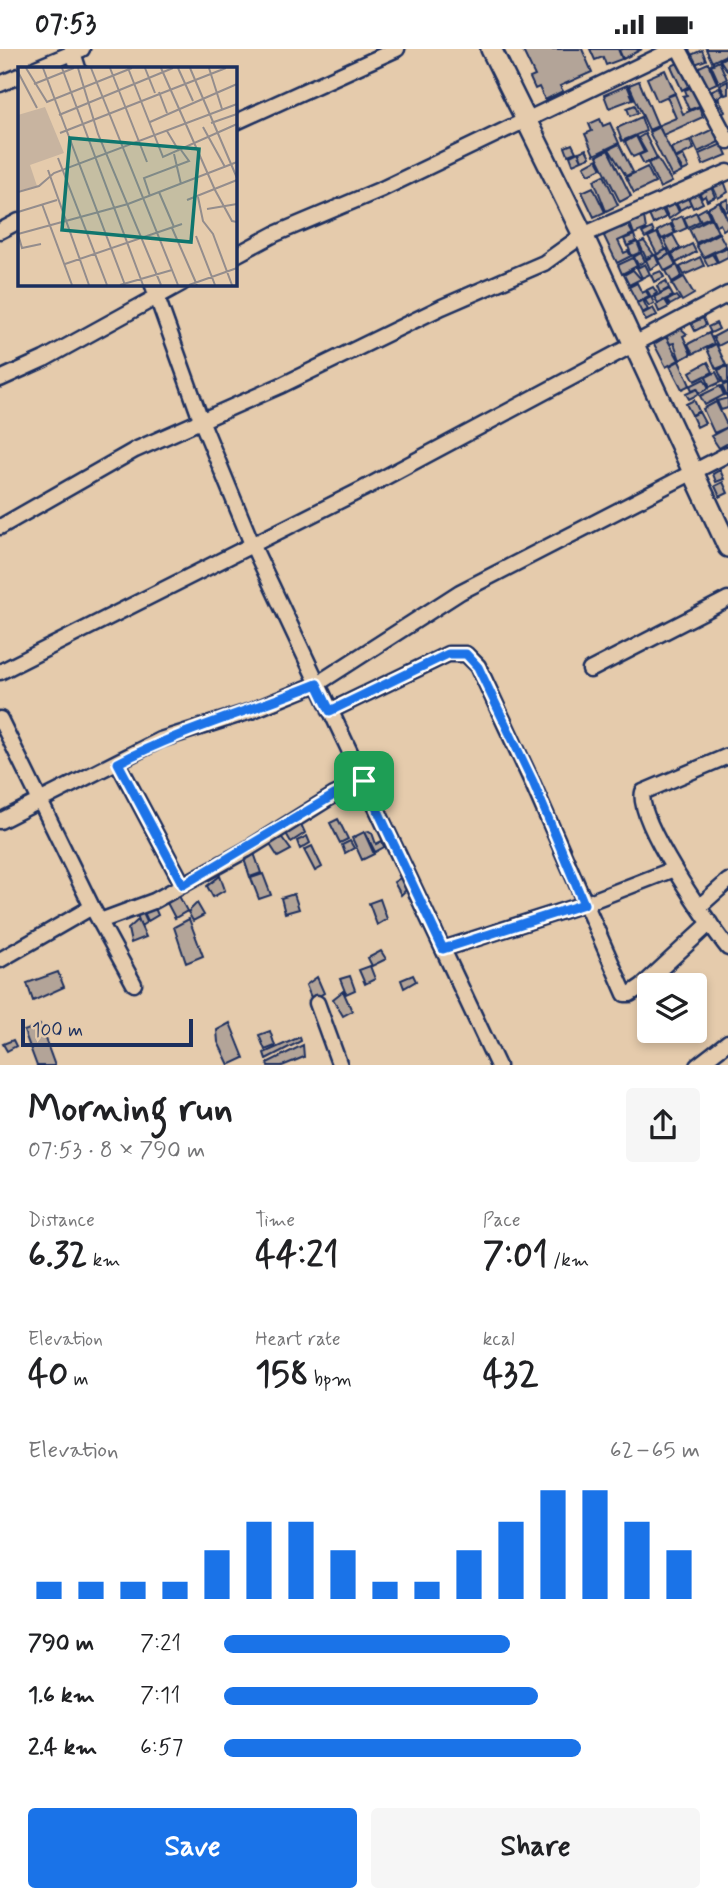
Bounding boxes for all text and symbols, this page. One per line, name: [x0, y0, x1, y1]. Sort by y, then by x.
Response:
text: 07:53: [35, 8, 96, 42]
inset map: [18, 67, 236, 285]
pin: [334, 751, 394, 811]
icon: arrive: [345, 762, 383, 800]
map controls: [637, 973, 707, 1043]
button: layers: [637, 973, 707, 1043]
scale bar: [21, 1017, 192, 1048]
text: 100 m: [32, 1018, 83, 1043]
text: Morning run: [28, 1085, 233, 1134]
button: share: [626, 1088, 700, 1162]
text: 07:53 · 8 × 790 m: [28, 1136, 205, 1166]
text: Distance: [28, 1208, 95, 1233]
text: Time: [255, 1208, 295, 1233]
text: Pace: [483, 1208, 520, 1233]
text: 6.32: [28, 1233, 88, 1279]
text: 44:21: [255, 1233, 339, 1279]
text: 7:01: [483, 1233, 548, 1279]
text: km: [88, 1248, 120, 1273]
text: /km: [548, 1248, 589, 1273]
text: Elevation: [28, 1327, 103, 1352]
text: Heart rate: [255, 1327, 341, 1352]
text: kcal: [483, 1327, 515, 1352]
text: 40: [28, 1352, 68, 1398]
text: 158: [255, 1352, 309, 1398]
text: 432: [483, 1352, 539, 1398]
text: m: [68, 1367, 89, 1392]
text: bpm: [309, 1367, 352, 1392]
text: Elevation: [28, 1436, 119, 1466]
text: 62–65 m: [610, 1436, 700, 1466]
text: 790 m: [28, 1629, 94, 1659]
text: 7:21: [140, 1629, 181, 1659]
text: 1.6 km: [28, 1681, 95, 1711]
text: 7:11: [140, 1681, 180, 1711]
text: 2.4 km: [28, 1733, 97, 1763]
text: 6:57: [140, 1733, 183, 1763]
button: Save: [28, 1808, 357, 1888]
button: Share: [371, 1808, 700, 1888]

